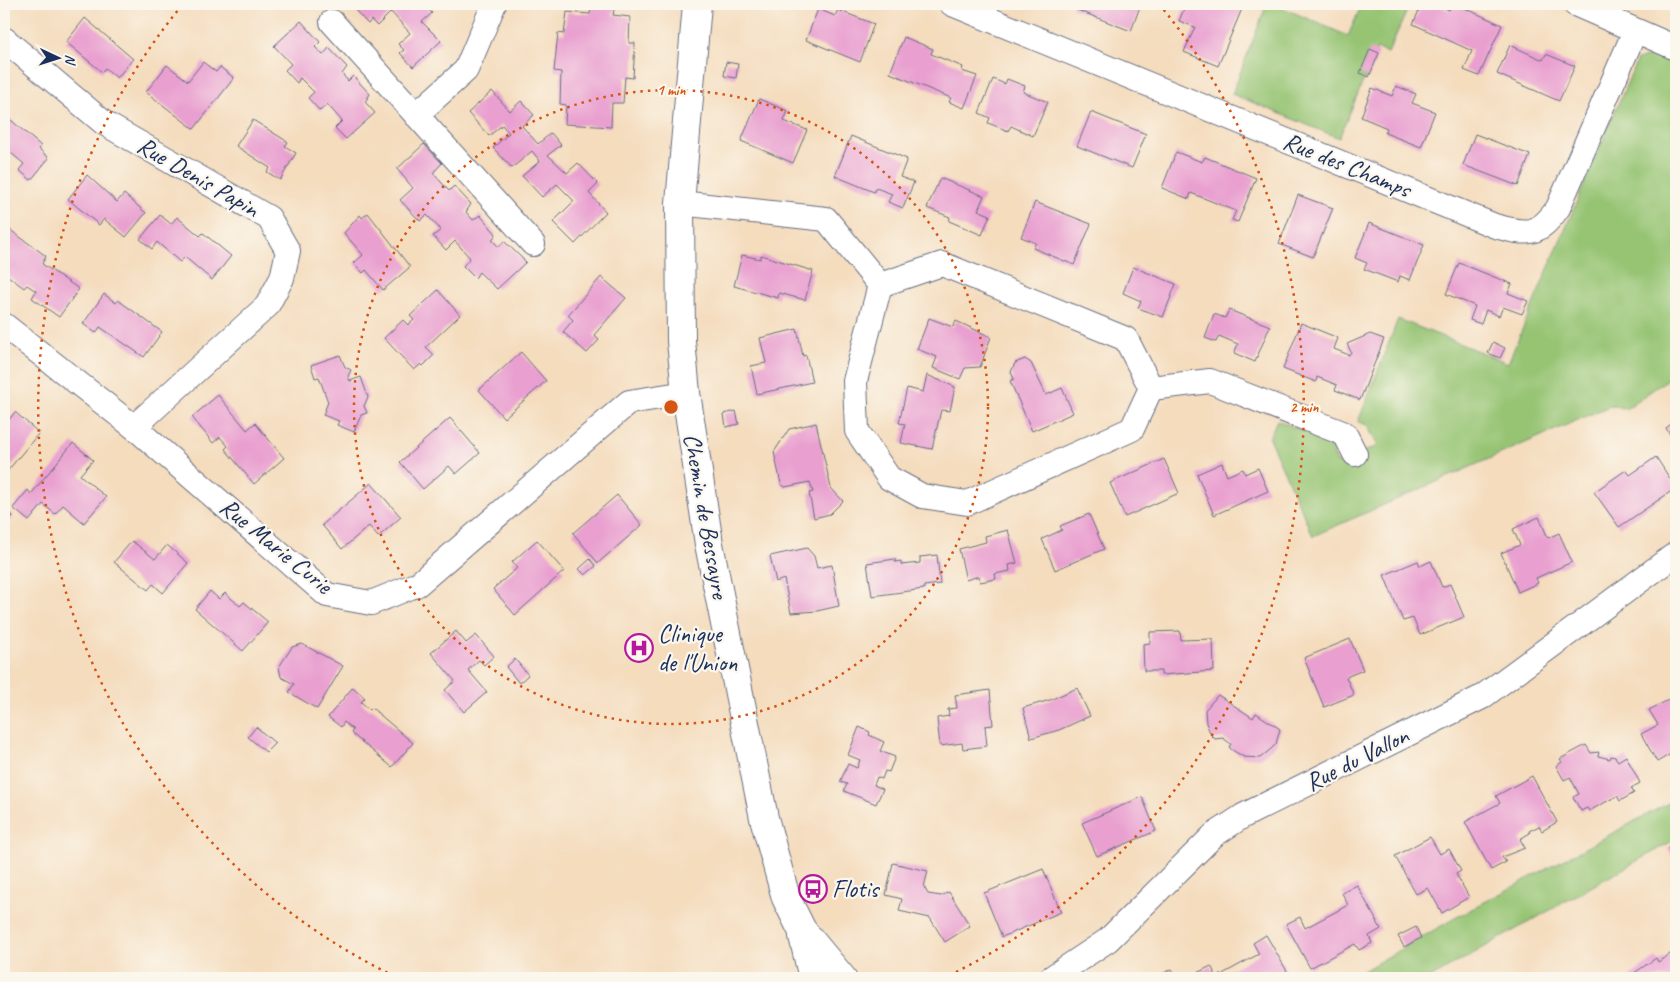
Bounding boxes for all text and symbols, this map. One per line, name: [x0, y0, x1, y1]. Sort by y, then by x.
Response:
north arrow: [32, 32, 82, 82]
text: N: [62, 54, 79, 66]
text: 1 min: [657, 81, 686, 100]
street label: Rue des Champs: [1279, 125, 1418, 206]
street label: Rue Denis Papin: [131, 129, 265, 225]
centre of rings: [662, 398, 680, 416]
text: 2 min: [1290, 398, 1319, 417]
street label: Chemin de Bessayre: [676, 431, 737, 603]
street label: Rue Marie Curie: [213, 491, 340, 602]
place label: Clinique de l'Union: [658, 618, 738, 679]
hospital icon: Clinique de l'Union: [624, 633, 654, 663]
street label: Rue du Vallon: [1300, 719, 1415, 799]
place label: Flotis: [832, 873, 881, 905]
bus stop icon: Flotis: [798, 874, 828, 904]

